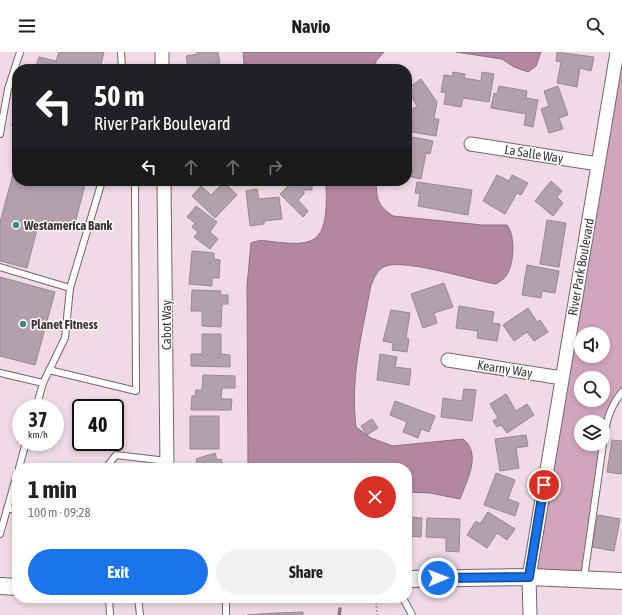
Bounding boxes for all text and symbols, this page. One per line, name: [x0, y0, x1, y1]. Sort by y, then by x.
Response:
icon: menu: [16, 15, 38, 37]
icon: search: [584, 15, 606, 37]
text: Navio: [291, 16, 331, 37]
icon: left: [28, 80, 80, 132]
text: 50 m: [94, 80, 144, 112]
text: River Park Boulevard: [94, 113, 231, 134]
street label: La Salle Way: [504, 142, 565, 166]
icon: left: [138, 156, 160, 178]
icon: ahead: [180, 156, 202, 178]
icon: ahead: [222, 156, 244, 178]
icon: right: [264, 156, 286, 178]
street label: River Park Boulevard: [565, 217, 597, 317]
place label: Westamerica Bank: [23, 218, 113, 233]
marker: Westamerica Bank: [11, 220, 21, 230]
street label: Cabot Way: [159, 299, 174, 350]
place label: Planet Fitness: [31, 317, 98, 332]
marker: Planet Fitness: [18, 319, 28, 329]
map controls: [574, 327, 610, 451]
button: sound: [574, 327, 610, 363]
street label: Kearny Way: [476, 357, 534, 381]
button: search: [574, 371, 610, 407]
speed limit sign: 40: [72, 399, 124, 451]
text: 37: [29, 408, 47, 431]
button: layers: [574, 415, 610, 451]
text: km/h: [28, 429, 48, 440]
pin: [527, 468, 561, 502]
icon: arrive: [533, 474, 555, 496]
text: 1 min: [28, 476, 77, 503]
button: close: [354, 476, 396, 518]
text: 100 m · 09:28: [28, 505, 91, 520]
button: Exit: [28, 549, 208, 595]
button: Share: [216, 549, 396, 595]
position arrow: [417, 557, 459, 599]

